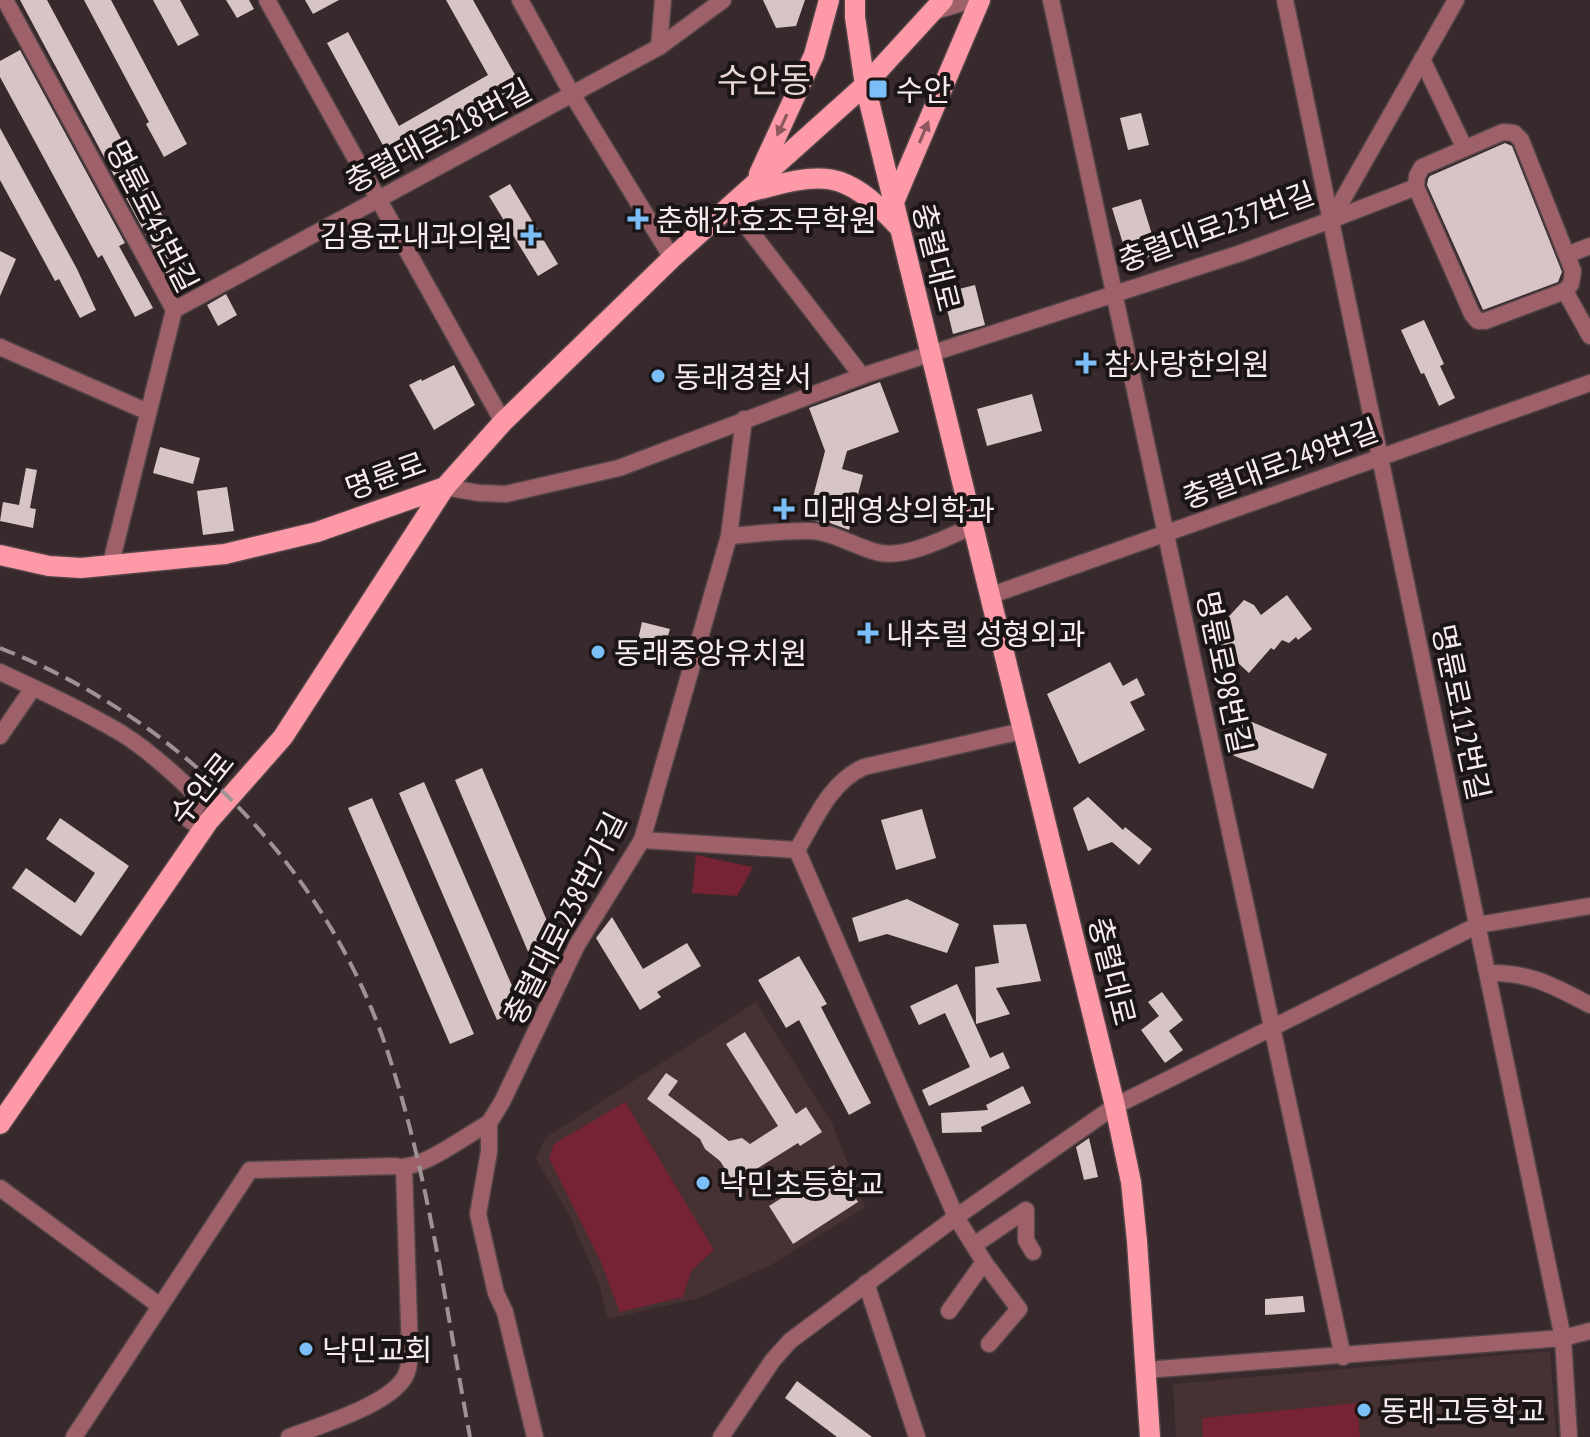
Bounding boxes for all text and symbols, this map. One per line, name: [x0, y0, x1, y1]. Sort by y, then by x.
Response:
district label: 수안동: [717, 57, 811, 101]
street label: 충렬대로218번길: [338, 69, 538, 201]
place label: 수안: [896, 70, 951, 109]
marker: 수안: [867, 78, 889, 100]
one-way arrow: [775, 113, 789, 137]
one-way arrow: [917, 120, 930, 144]
street label: 명륜로45번길: [98, 134, 208, 298]
street label: 충렬대로237번길: [1112, 172, 1320, 280]
street label: 충렬대로: [905, 199, 969, 315]
place label: 춘해간호조무학원: [656, 200, 877, 239]
marker: 춘해간호조무학원: [627, 208, 649, 230]
place label: 김용균내과의원: [320, 216, 513, 255]
marker: 김용균내과의원: [520, 224, 542, 246]
place label: 참사랑한의원: [1104, 344, 1270, 383]
marker: 참사랑한의원: [1075, 352, 1097, 374]
place label: 동래경찰서: [674, 357, 812, 396]
marker: 동래경찰서: [649, 367, 667, 385]
street label: 충렬대로249번길: [1176, 409, 1384, 517]
street label: 명륜로: [339, 443, 431, 507]
place label: 미래영상의학과: [802, 490, 995, 529]
marker: 미래영상의학과: [773, 498, 795, 520]
street label: 명륜로98번길: [1189, 587, 1261, 757]
place label: 내추럴 성형외과: [886, 614, 1086, 653]
street label: 명륜로112번길: [1424, 621, 1500, 803]
marker: 내추럴 성형외과: [857, 622, 879, 644]
place label: 동래중앙유치원: [614, 633, 807, 672]
marker: 동래중앙유치원: [589, 643, 607, 661]
street label: 수안로: [160, 744, 242, 832]
street label: 충렬대로238번가길: [494, 805, 634, 1031]
street label: 충렬대로: [1081, 913, 1145, 1029]
place label: 낙민초등학교: [719, 1164, 885, 1203]
marker: 낙민초등학교: [694, 1174, 712, 1192]
place label: 낙민교회: [322, 1330, 432, 1369]
marker: 낙민교회: [297, 1340, 315, 1358]
place label: 동래고등학교: [1380, 1391, 1546, 1430]
marker: 동래고등학교: [1355, 1401, 1373, 1419]

